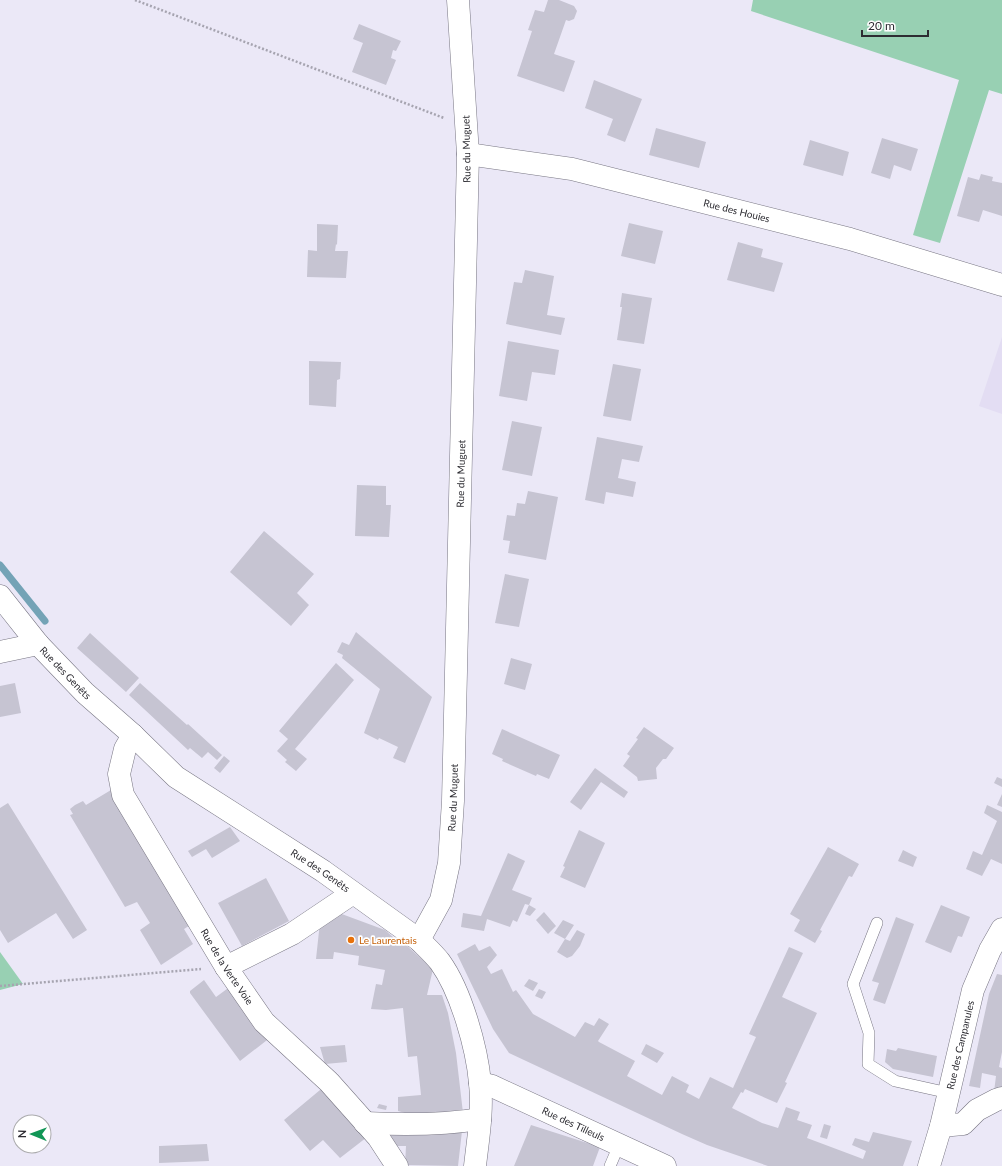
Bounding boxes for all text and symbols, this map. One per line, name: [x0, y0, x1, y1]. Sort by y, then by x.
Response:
scale bar: [862, 12, 928, 38]
text: 20 m: [868, 18, 895, 33]
street label: Rue du Muguet: [459, 115, 473, 183]
street label: Rue des Houies: [702, 196, 771, 225]
street label: Rue du Muguet: [454, 439, 467, 508]
street label: Rue des Genêts: [37, 644, 94, 702]
street label: Rue du Muguet: [445, 763, 460, 832]
street label: Rue des Genêts: [289, 846, 352, 894]
street label: Rue de la Verte Voie: [198, 926, 256, 1007]
place label: Le Laurentais: [359, 934, 417, 946]
marker: Le Laurentais: [346, 935, 356, 945]
street label: Rue des Campanules: [944, 999, 976, 1091]
street label: Rue des Tilleuls: [540, 1104, 607, 1143]
north arrow: [12, 1114, 52, 1154]
text: N: [15, 1129, 28, 1138]

